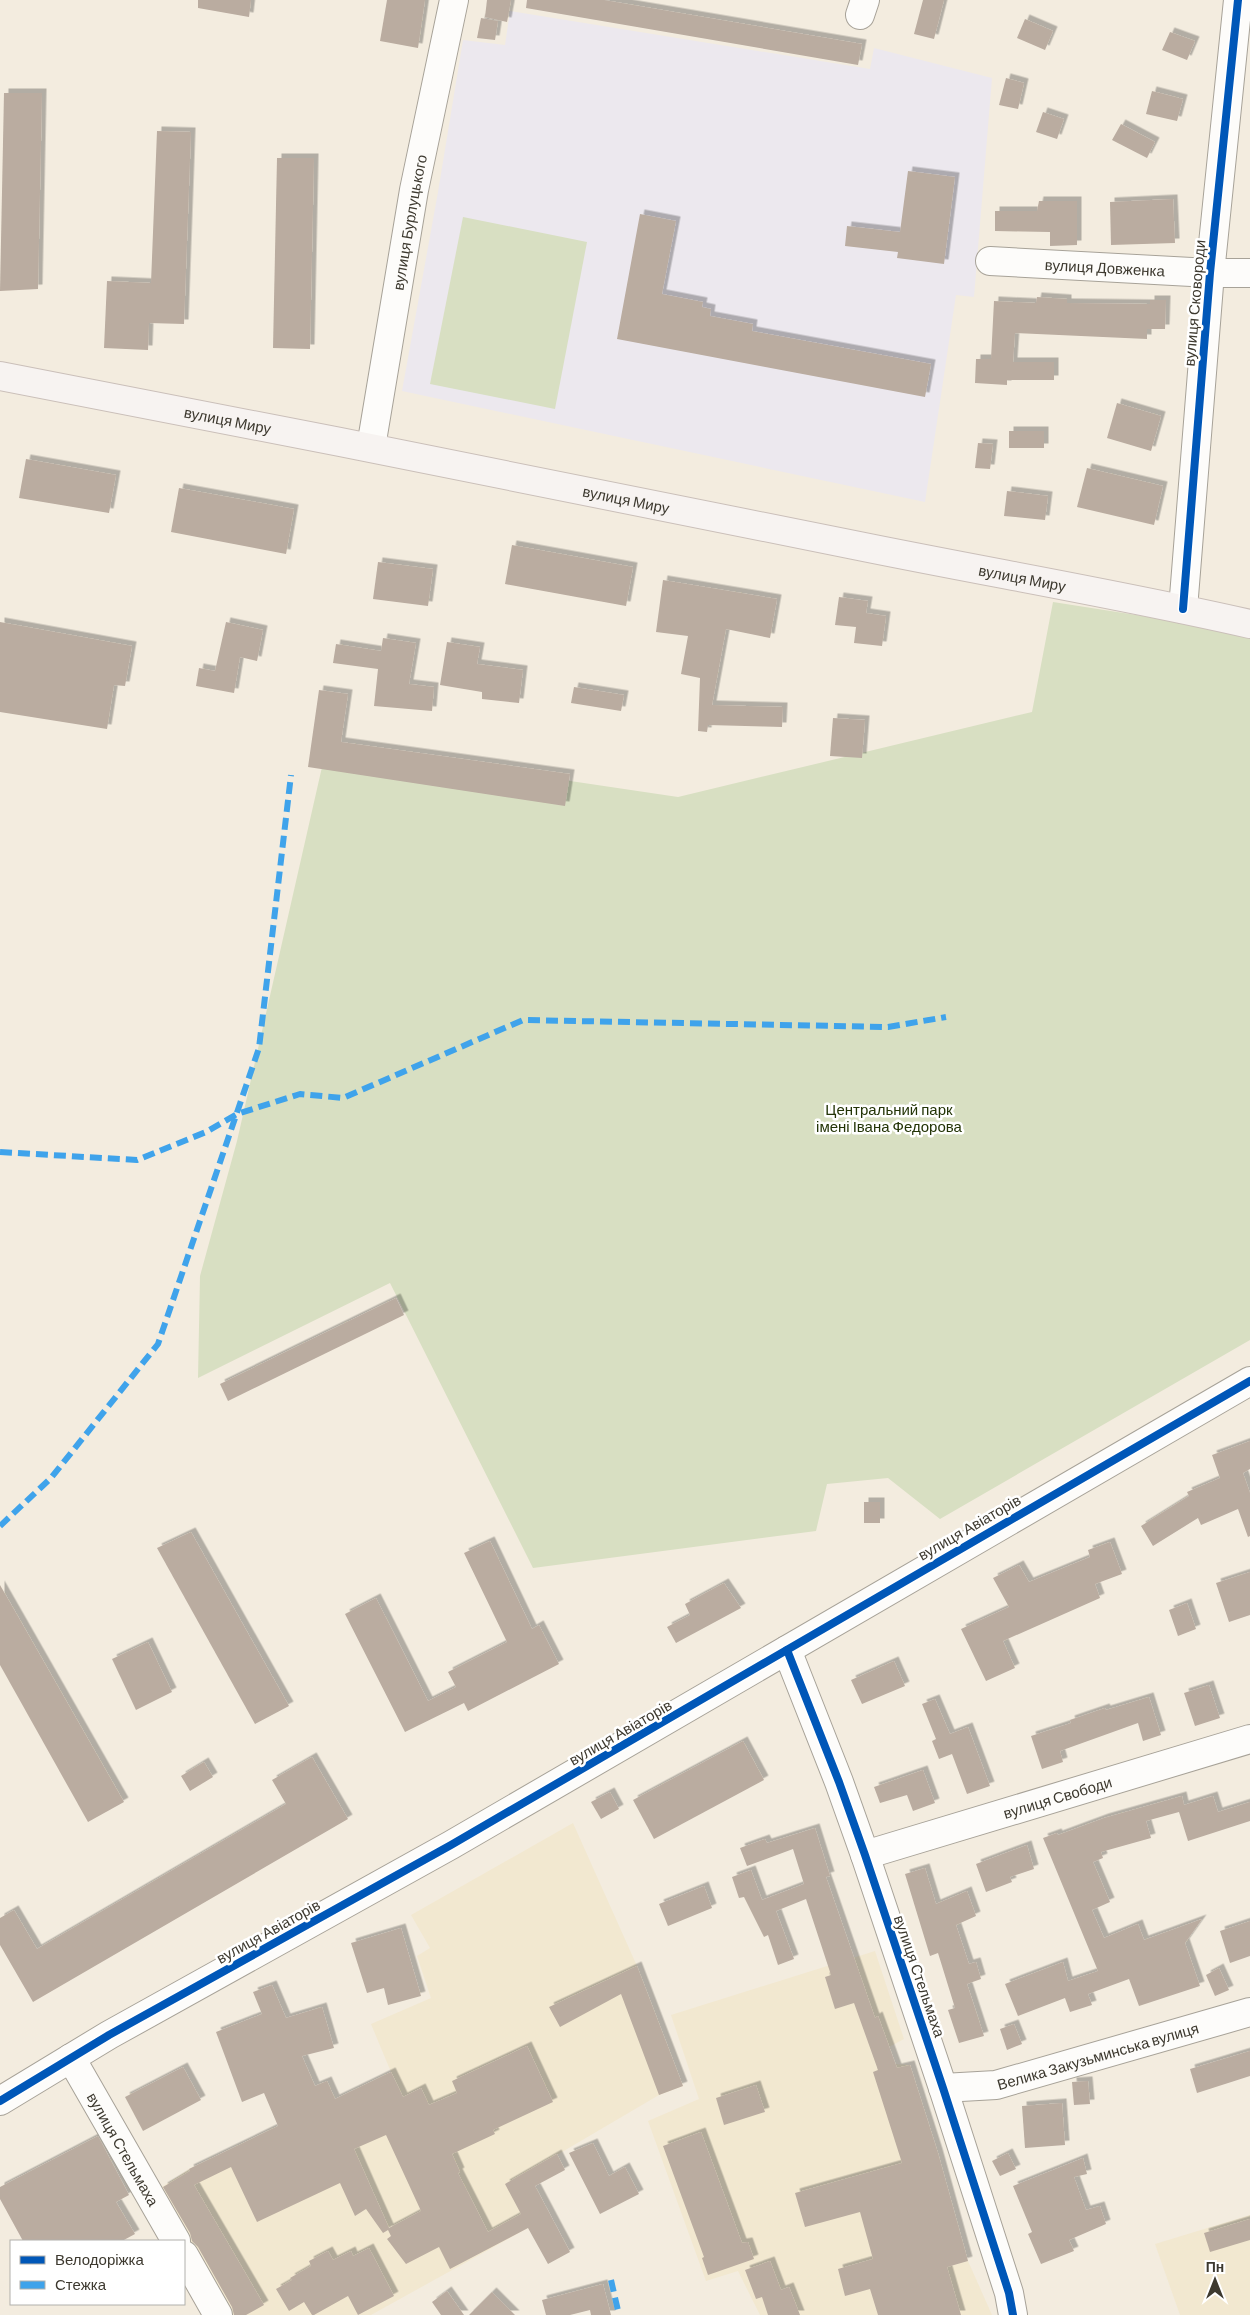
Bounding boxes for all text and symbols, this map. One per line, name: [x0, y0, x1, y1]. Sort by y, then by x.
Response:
street label: вулиця Бурлуцького: [388, 153, 430, 292]
street label: вулиця Сковороди: [1179, 239, 1209, 367]
street label: вулиця Довженка: [1044, 255, 1166, 280]
street label: вулиця Миру: [183, 403, 273, 437]
street label: вулиця Миру: [581, 482, 672, 517]
street label: вулиця Миру: [977, 561, 1068, 595]
park label: Центральний парк імені Івана Федорова: [816, 1100, 963, 1135]
street label: вулиця Авіаторів: [914, 1490, 1024, 1564]
street label: вулиця Авіаторів: [565, 1695, 675, 1769]
street label: вулиця Свободи: [1001, 1772, 1114, 1822]
street label: вулиця Авіаторів: [213, 1895, 323, 1967]
street label: вулиця Стельмаха: [891, 1913, 950, 2040]
street label: Велика Закузьминська вулиця: [995, 2018, 1201, 2093]
street label: вулиця Стельмаха: [84, 2089, 163, 2210]
legend: [10, 2240, 185, 2305]
text: Велодоріжка: [55, 2250, 144, 2268]
north arrow: [1190, 2255, 1240, 2305]
text: Пн: [1206, 2258, 1224, 2275]
text: Стежка: [55, 2275, 107, 2293]

